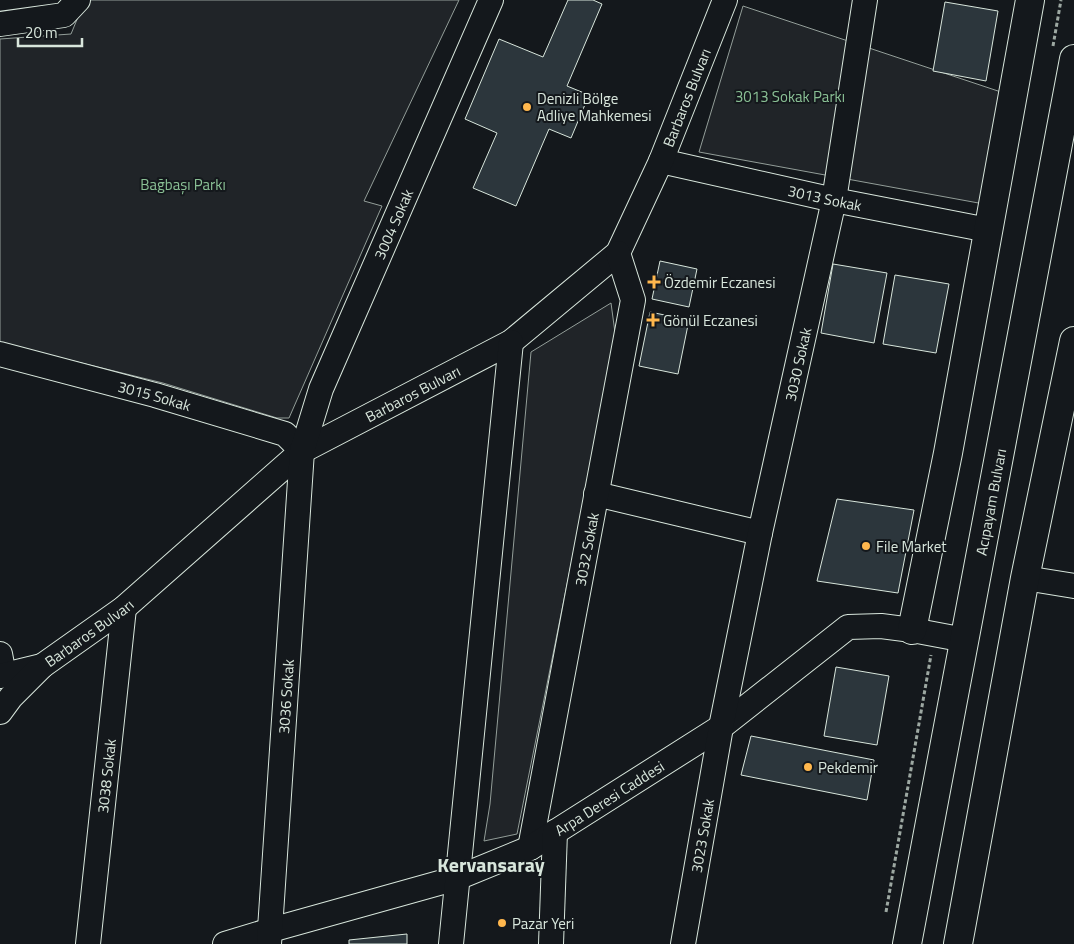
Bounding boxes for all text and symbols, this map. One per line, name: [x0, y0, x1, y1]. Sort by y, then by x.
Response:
scale bar: [18, 15, 81, 47]
text: 20 m: [25, 21, 58, 44]
street label: Barbaros Bulvarı: [656, 45, 716, 150]
park label: 3013 Sokak Parkı: [735, 85, 845, 108]
place label: Denizli Bölge Adliye Mahkemesi: [537, 87, 652, 127]
marker: Denizli Bölge Adliye Mahkemesi: [521, 101, 533, 113]
park label: Bağbaşı Parkı: [140, 173, 226, 196]
street label: 3013 Sokak: [786, 178, 864, 217]
street label: 3004 Sokak: [368, 185, 419, 263]
place label: Özdemir Eczanesi: [664, 271, 775, 294]
marker: Özdemir Eczanesi: [648, 276, 660, 288]
place label: Gönül Eczanesi: [663, 309, 758, 332]
marker: Gönül Eczanesi: [647, 314, 659, 326]
street label: 3030 Sokak: [778, 325, 817, 403]
street label: Barbaros Bulvarı: [361, 359, 464, 428]
street label: 3015 Sokak: [116, 374, 194, 417]
street label: Acıpayam Bulvarı: [969, 446, 1012, 557]
street label: 3032 Sokak: [568, 510, 604, 588]
place label: File Market: [876, 535, 947, 558]
marker: File Market: [860, 540, 872, 552]
street label: Barbaros Bulvarı: [40, 593, 139, 672]
street label: 3036 Sokak: [272, 658, 300, 735]
street label: 3038 Sokak: [91, 738, 121, 814]
street label: Arpa Deresi Caddesi: [550, 754, 669, 841]
place label: Pekdemir: [818, 756, 878, 779]
marker: Pekdemir: [802, 761, 814, 773]
street label: 3023 Sokak: [684, 797, 720, 874]
district label: Kervansaray: [437, 849, 545, 880]
place label: Pazar Yeri: [512, 912, 574, 935]
marker: Pazar Yeri: [496, 917, 508, 929]

